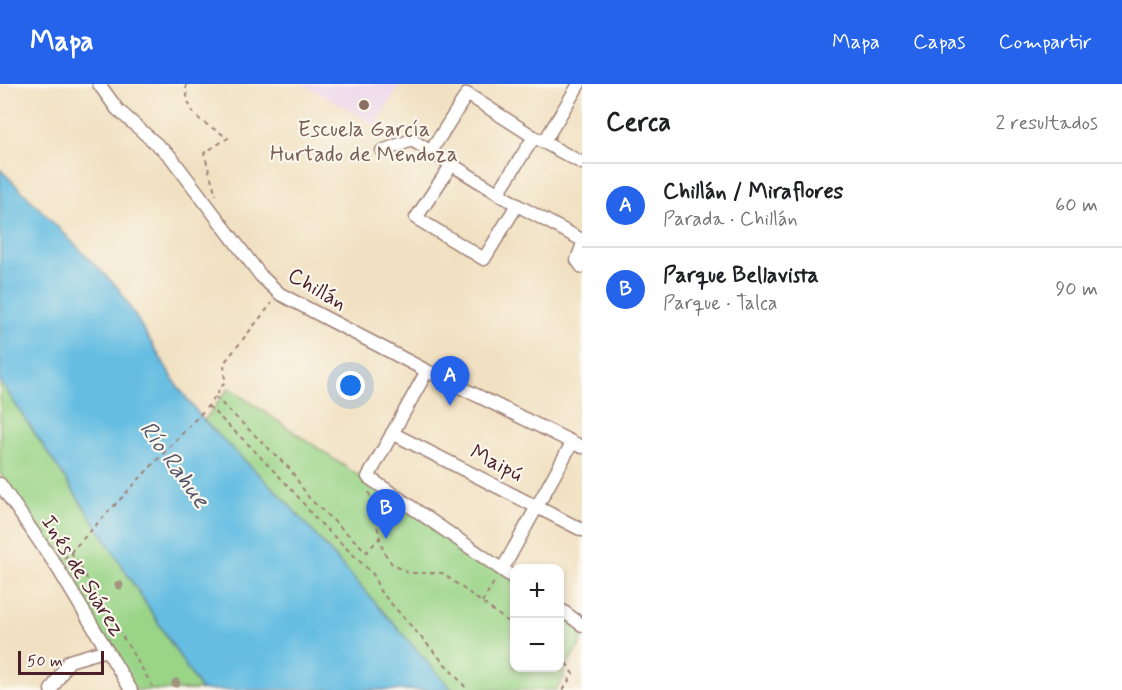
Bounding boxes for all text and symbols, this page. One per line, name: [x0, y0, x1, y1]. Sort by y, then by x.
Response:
text: Mapa: [30, 24, 94, 61]
text: Mapa: [832, 28, 880, 56]
text: Capas: [913, 28, 966, 56]
text: Compartir: [999, 28, 1092, 56]
marker: Escuela García Hurtado de Mendoza: [357, 98, 371, 112]
text: Cerca: [606, 106, 671, 140]
text: 2 resultados: [995, 110, 1098, 137]
place label: Escuela García Hurtado de Mendoza: [270, 116, 458, 169]
text: Chillán / Miraflores: [663, 178, 843, 206]
text: A: [619, 192, 632, 219]
text: 60 m: [1055, 192, 1098, 219]
text: Parada · Chillán: [663, 206, 798, 233]
street label: Chillán: [283, 262, 351, 318]
text: Parque Bellavista: [663, 262, 819, 290]
text: B: [619, 276, 632, 303]
text: 90 m: [1055, 276, 1098, 303]
text: Parque · Talca: [663, 290, 778, 317]
pin: A: [430, 356, 470, 406]
your location: [336, 371, 365, 400]
water label: Río Rahue: [132, 415, 217, 516]
street label: Maipú: [465, 439, 527, 489]
pin: B: [366, 490, 406, 539]
street label: Inés de Suárez: [34, 510, 131, 642]
map controls: [510, 564, 564, 672]
button: +: [510, 564, 564, 618]
button: −: [510, 618, 564, 672]
scale bar: [18, 648, 104, 676]
text: 50 m: [27, 651, 63, 672]

